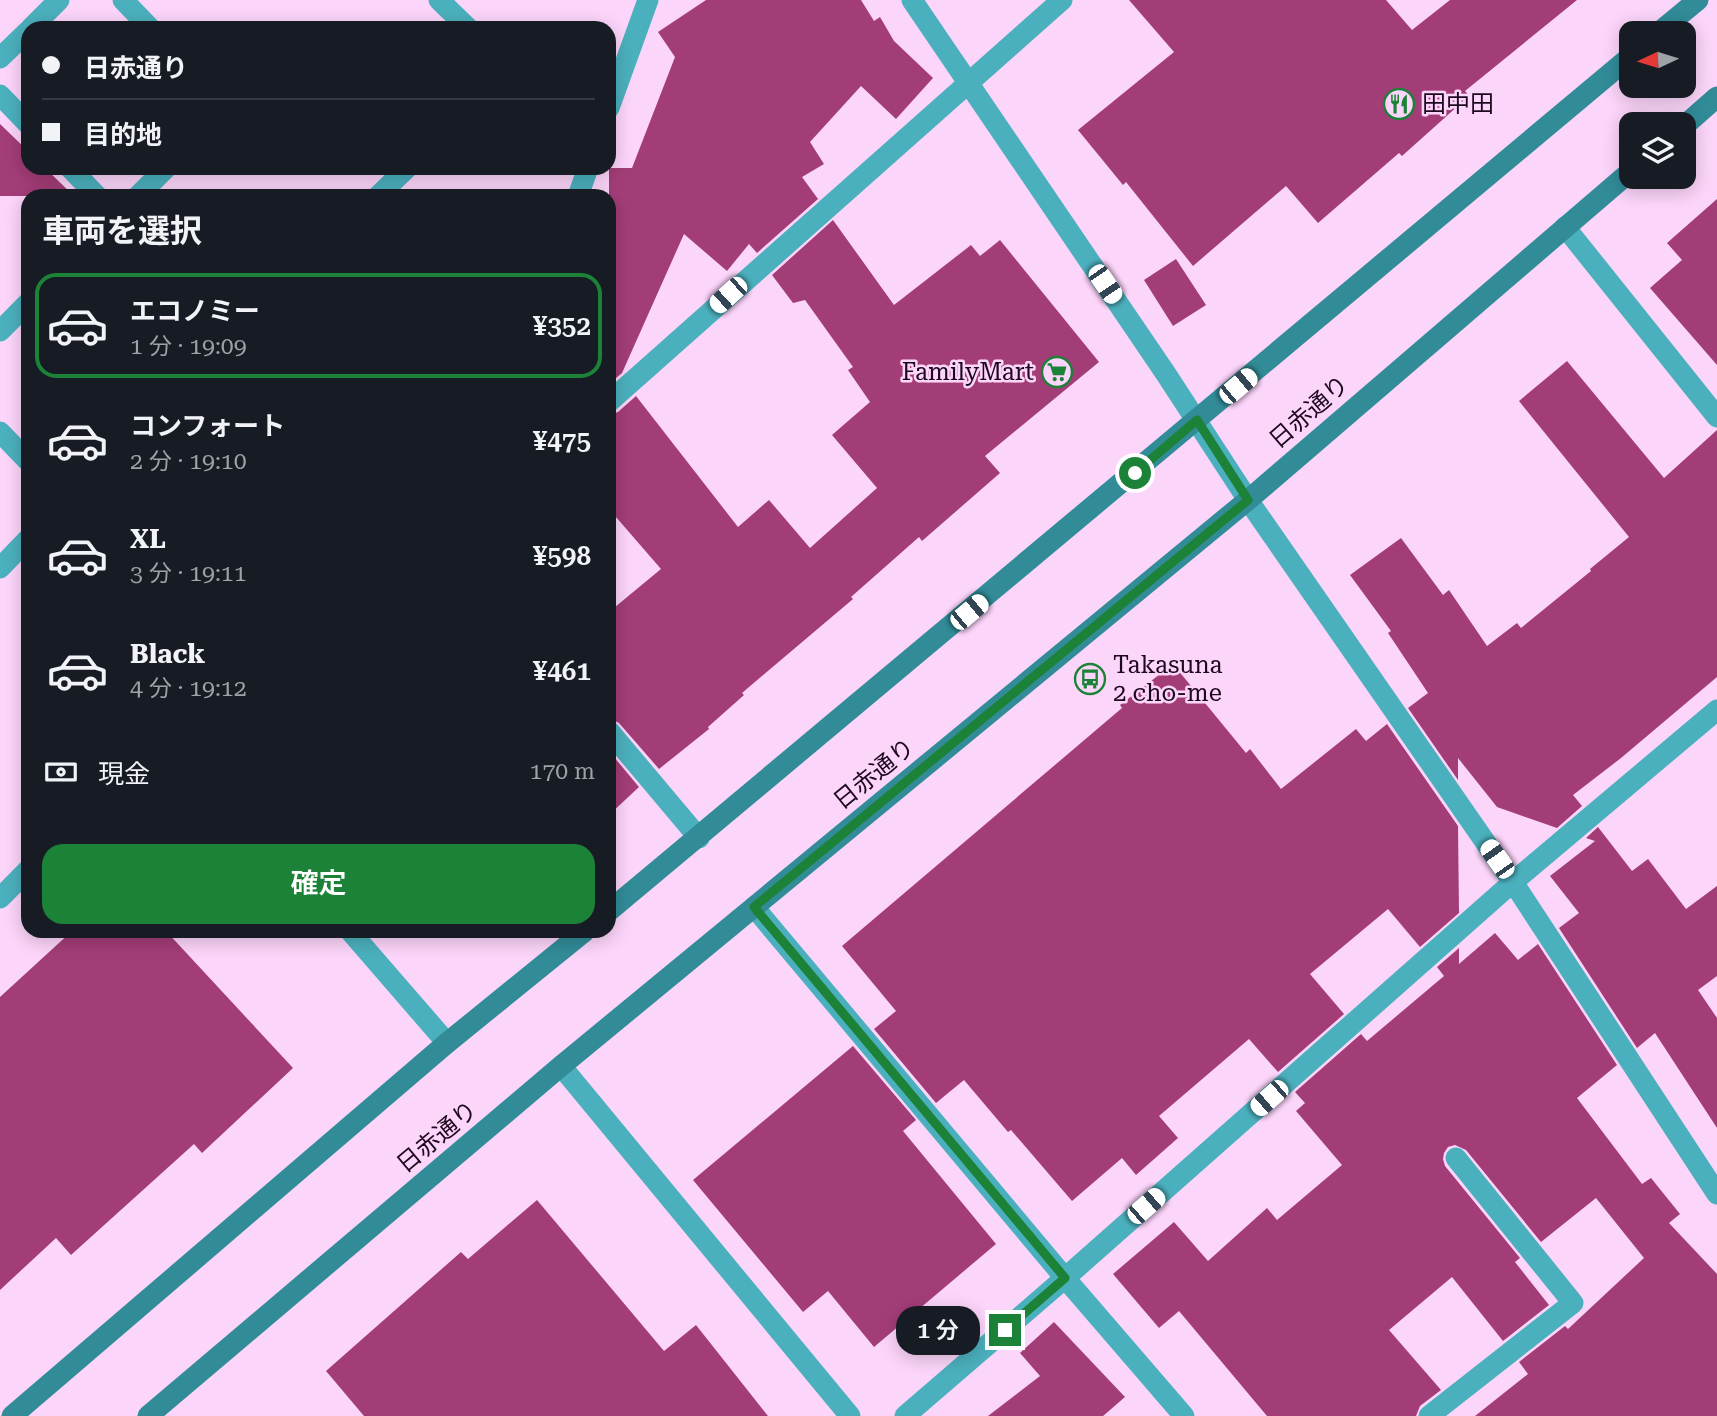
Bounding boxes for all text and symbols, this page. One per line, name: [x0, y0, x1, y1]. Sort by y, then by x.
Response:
north arrow: [1619, 21, 1696, 98]
map controls: [1619, 21, 1696, 189]
text: 日赤通り: [84, 53, 188, 83]
restaurant icon: 田中田: [1382, 87, 1416, 121]
place label: 田中田: [1422, 90, 1494, 118]
button: layers: [1619, 112, 1696, 189]
text: 目的地: [84, 120, 162, 150]
text: 車両を選択: [42, 212, 202, 250]
car: [1085, 261, 1126, 307]
car: [706, 273, 751, 317]
icon: car: [46, 294, 109, 357]
text: エコノミー: [130, 296, 260, 326]
text: ¥352: [533, 311, 591, 341]
text: 1 分 · 19:09: [130, 333, 247, 360]
supermarket icon: FamilyMart: [1040, 355, 1074, 389]
place label: FamilyMart: [902, 358, 1034, 386]
car: [1216, 364, 1261, 408]
street label: 日赤通り: [1264, 370, 1354, 454]
icon: car: [46, 409, 109, 472]
text: コンフォート: [130, 411, 285, 441]
text: ¥475: [533, 426, 591, 456]
text: 2 分 · 19:10: [130, 448, 247, 475]
route start: [1119, 457, 1151, 489]
icon: car: [46, 524, 109, 587]
text: XL: [130, 524, 166, 554]
text: ¥598: [533, 541, 591, 571]
text: 3 分 · 19:11: [130, 560, 247, 587]
car: [947, 590, 992, 634]
icon: car: [46, 639, 109, 702]
text: Black: [130, 639, 205, 669]
place label: Takasuna 2 cho-me: [1113, 651, 1223, 707]
text: ¥461: [533, 656, 591, 686]
bus stop icon: Takasuna 2 cho-me: [1073, 662, 1107, 696]
text: 4 分 · 19:12: [130, 675, 247, 702]
street label: 日赤通り: [828, 733, 920, 815]
icon: cash: [42, 753, 80, 791]
text: 170 m: [530, 758, 595, 785]
text: 現金: [98, 759, 150, 789]
car: [1477, 836, 1518, 882]
button: 確定: [42, 844, 595, 924]
car: [1247, 1076, 1292, 1120]
street label: 日赤通り: [391, 1095, 483, 1179]
car: [1124, 1184, 1169, 1228]
callout: 1 分: [897, 1306, 981, 1354]
route end: [989, 1314, 1021, 1346]
text: 1 分: [917, 1317, 959, 1344]

